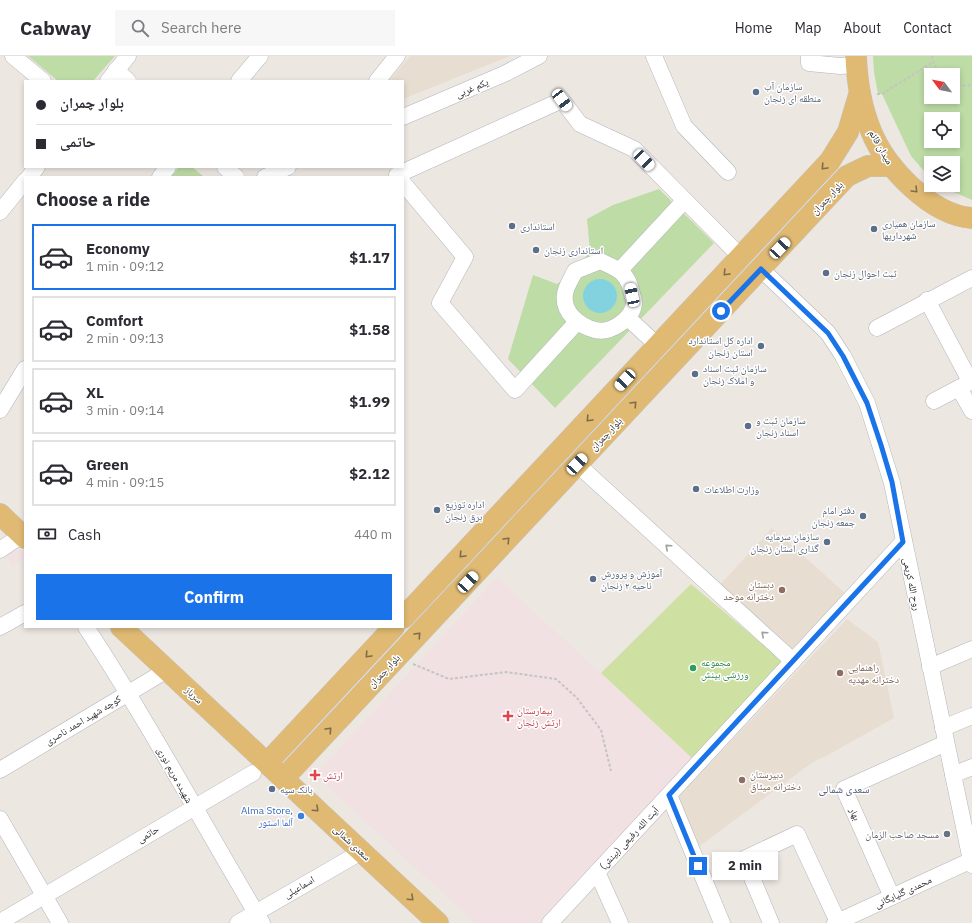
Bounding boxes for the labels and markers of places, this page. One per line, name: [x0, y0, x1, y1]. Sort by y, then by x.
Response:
place label: سازمان آب منطقه ای زنجان: [764, 80, 822, 105]
marker: سازمان آب منطقه ای زنجان: [751, 87, 761, 97]
place label: سازمان همیاری شهرداریها: [882, 217, 936, 242]
place label: استانداری: [520, 220, 555, 233]
marker: استانداری: [507, 221, 517, 231]
marker: سازمان همیاری شهرداریها: [869, 224, 879, 234]
place label: استانداری زنجان: [544, 244, 603, 257]
marker: استانداری زنجان: [531, 245, 541, 255]
place label: ثبت احوال زنجان: [834, 267, 897, 280]
marker: ثبت احوال زنجان: [821, 268, 831, 278]
place label: اداره کل استاندارد استان زنجان: [688, 334, 753, 359]
marker: اداره کل استاندارد استان زنجان: [756, 341, 766, 351]
place label: سازمان ثبت اسناد و املاک زنجان: [703, 362, 767, 387]
marker: سازمان ثبت اسناد و املاک زنجان: [690, 369, 700, 379]
place label: سازمان ثبت و اسناد زنجان: [756, 414, 806, 439]
marker: سازمان ثبت و اسناد زنجان: [743, 421, 753, 431]
place label: وزارت اطلاعات: [704, 483, 760, 496]
marker: وزارت اطلاعات: [691, 484, 701, 494]
place label: اداره توزیع برق زنجان: [445, 498, 484, 523]
place label: دفتر امام جمعه زنجان: [812, 504, 856, 529]
marker: اداره توزیع برق زنجان: [432, 505, 442, 515]
marker: دفتر امام جمعه زنجان: [858, 511, 868, 521]
place label: سازمان سرمایه گذاری استان زنجان: [750, 530, 820, 555]
marker: سازمان سرمایه گذاری استان زنجان: [822, 537, 832, 547]
place label: آموزش و پرورش ناحیه ۲ زنجان: [601, 567, 663, 592]
marker: آموزش و پرورش ناحیه ۲ زنجان: [588, 574, 598, 584]
place label: دبستان دخترانه موحد: [724, 578, 774, 603]
marker: دبستان دخترانه موحد: [777, 585, 787, 595]
place label: مجموعه ورزشی بینش: [701, 656, 749, 681]
place label: راهنمایی دخترانه مهدیه: [848, 661, 899, 686]
marker: مجموعه ورزشی بینش: [688, 663, 698, 673]
marker: راهنمایی دخترانه مهدیه: [835, 668, 845, 678]
place label: بیمارستان ارتش زنجان: [517, 704, 561, 729]
marker: بیمارستان ارتش زنجان: [502, 710, 514, 722]
place label: دبیرستان دخترانه میثاق: [750, 768, 801, 793]
place label: ارتش: [323, 769, 343, 782]
marker: ارتش: [310, 770, 320, 780]
marker: دبیرستان دخترانه میثاق: [737, 775, 747, 785]
place label: بانک سپه: [280, 783, 313, 796]
marker: بانک سپه: [267, 784, 277, 794]
place label: Alma Store, آلما استور: [241, 804, 293, 829]
marker: Alma Store, آلما استور: [296, 811, 306, 821]
place label: مسجد صاحب الزمان: [865, 828, 939, 841]
marker: مسجد صاحب الزمان: [942, 829, 952, 839]

